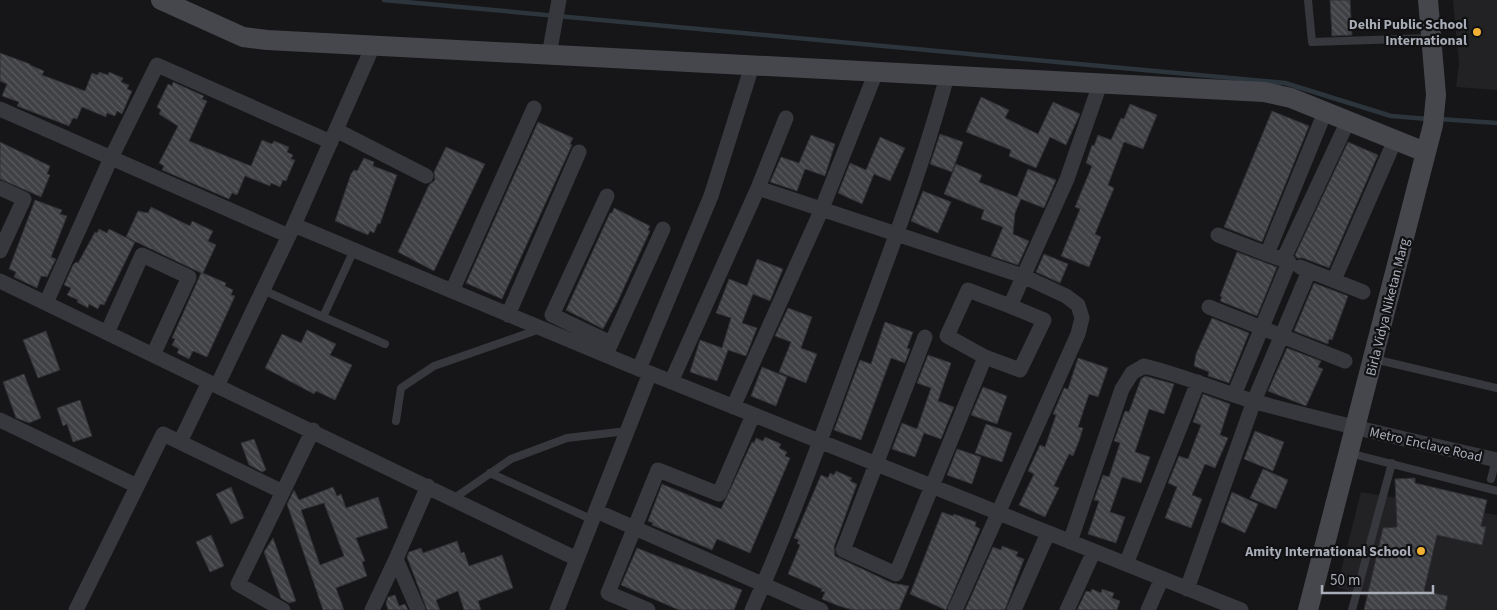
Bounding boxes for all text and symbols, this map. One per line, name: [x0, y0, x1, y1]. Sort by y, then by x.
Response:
place label: Delhi Public School International: [1349, 15, 1467, 51]
marker: Delhi Public School International: [1471, 26, 1483, 38]
street label: Birla Vidya Niketan Marg: [1361, 236, 1415, 378]
street label: Metro Enclave Road: [1367, 422, 1484, 468]
place label: Amity International School: [1244, 542, 1411, 562]
marker: Amity International School: [1415, 545, 1427, 557]
scale bar: [1322, 562, 1433, 594]
text: 50 m: [1330, 570, 1360, 591]

